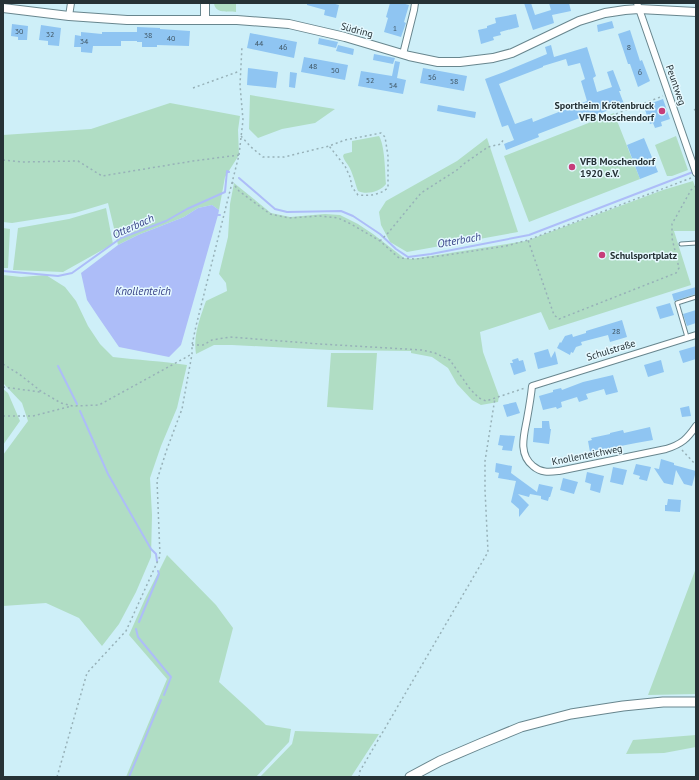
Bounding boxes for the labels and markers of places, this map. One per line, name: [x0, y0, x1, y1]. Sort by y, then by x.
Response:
place label: Sportheim Krötenbruck VFB Moschendorf: [554, 99, 655, 124]
marker: Sportheim Krötenbruck VFB Moschendorf: [657, 106, 667, 116]
place label: VFB Moschendorf 1920 e.V.: [579, 155, 656, 180]
marker: VFB Moschendorf 1920 e.V.: [567, 162, 577, 172]
place label: Schulsportplatz: [610, 249, 677, 262]
marker: Schulsportplatz: [597, 250, 607, 260]

